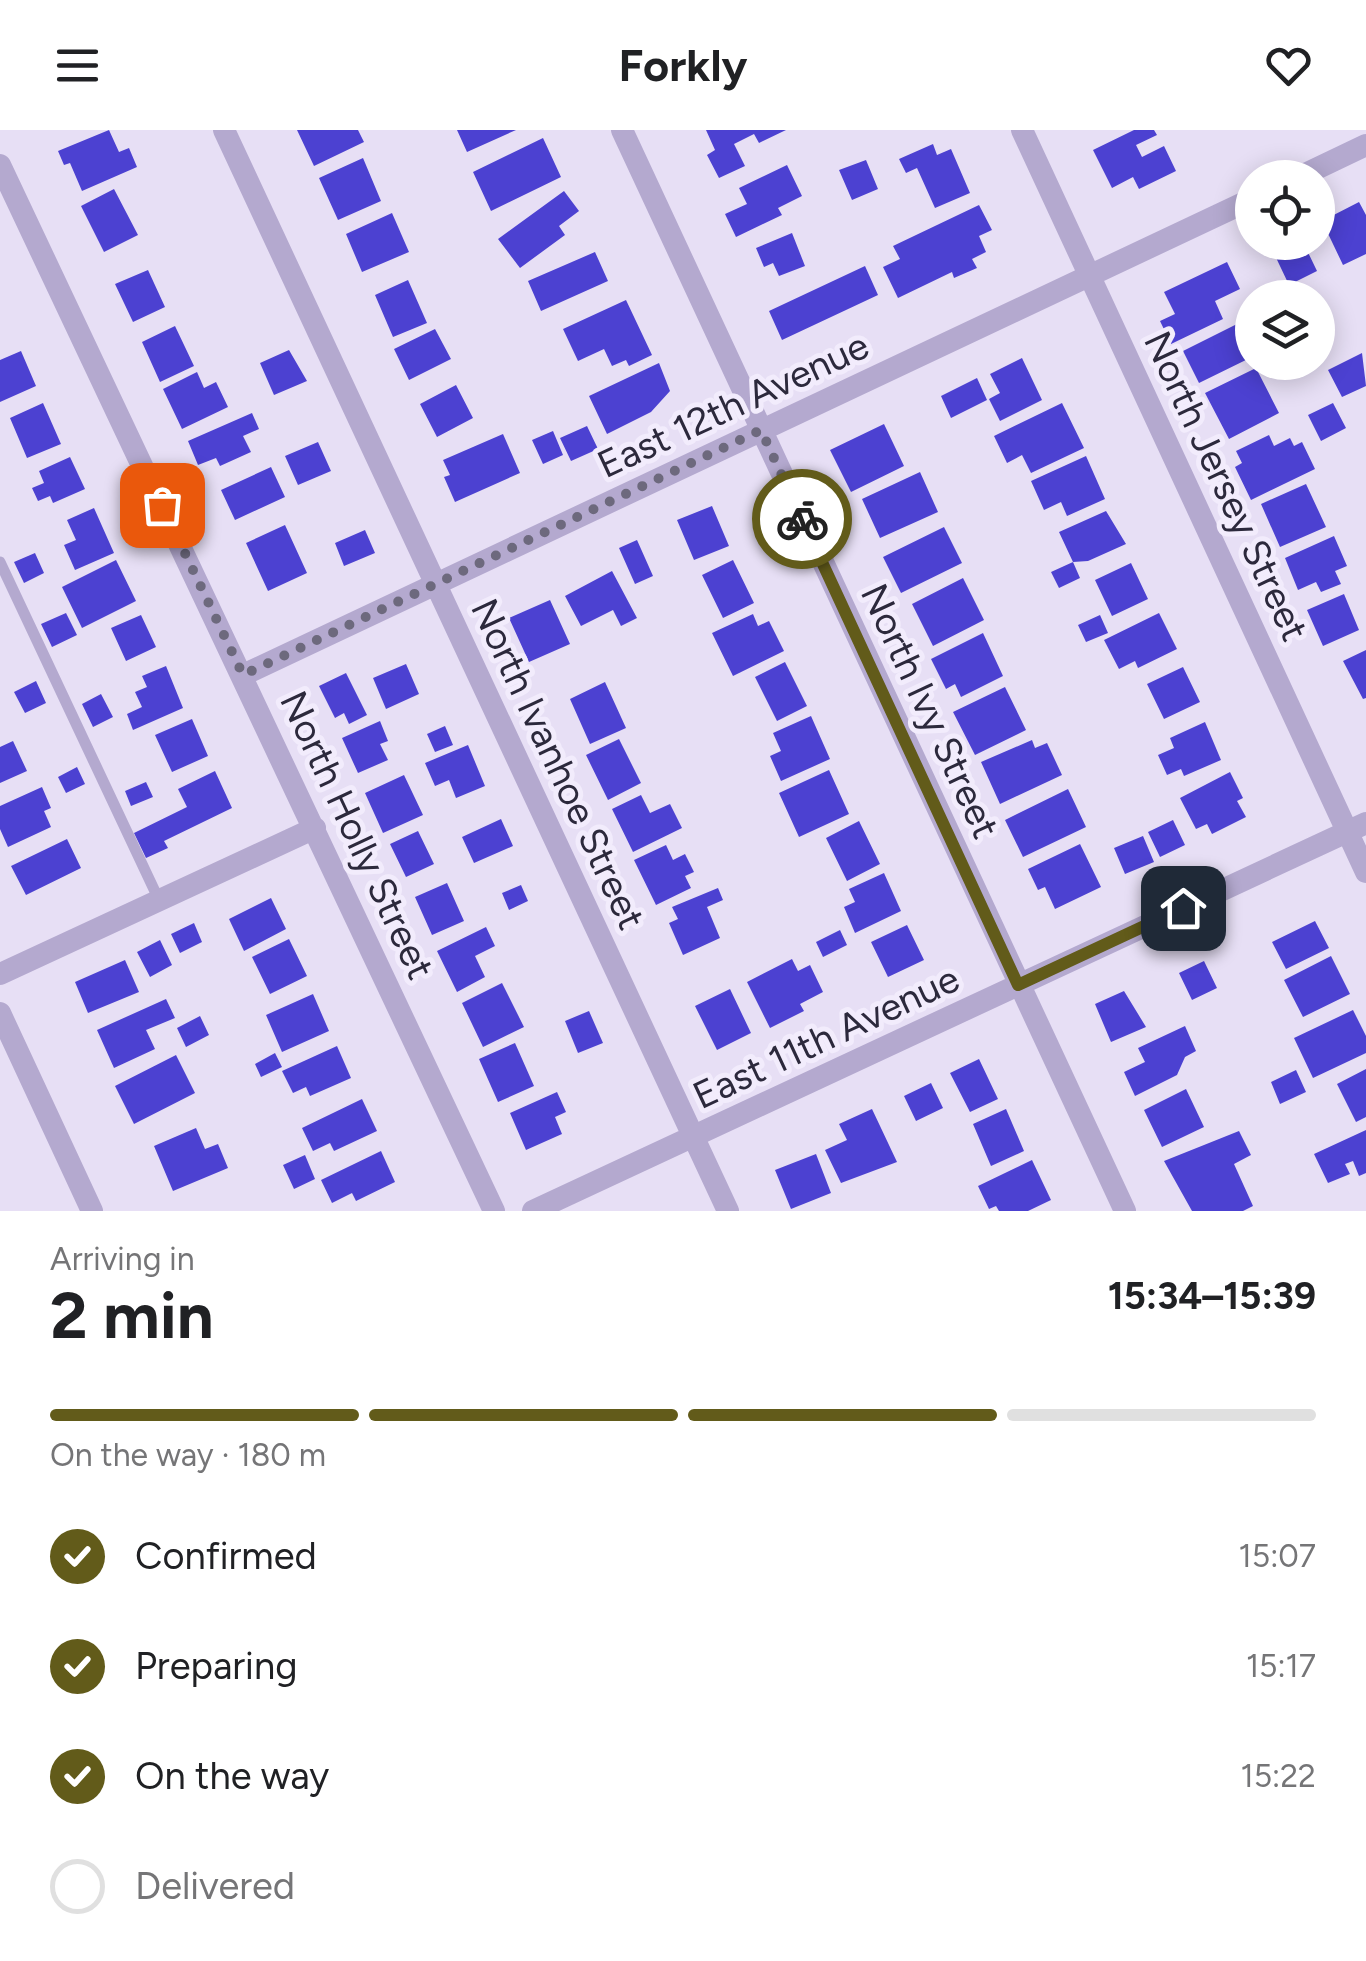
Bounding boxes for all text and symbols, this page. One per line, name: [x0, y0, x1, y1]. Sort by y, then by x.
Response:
icon: menu: [50, 38, 105, 93]
text: Forkly: [619, 38, 747, 92]
icon: heart: [1261, 38, 1316, 93]
map controls: [1235, 160, 1335, 380]
button: locate: [1235, 160, 1335, 260]
button: layers: [1235, 280, 1335, 380]
street label: East 12th Avenue: [590, 322, 876, 488]
street label: North Jersey Street: [1134, 324, 1318, 648]
pin: [120, 463, 205, 548]
courier: [752, 469, 852, 569]
icon: bag: [135, 478, 190, 533]
icon: bike: [775, 492, 830, 547]
street label: North Ivy Street: [851, 577, 1009, 845]
street label: North Ivanhoe Street: [461, 591, 655, 937]
street label: North Holly Street: [270, 684, 444, 986]
pin: [1141, 866, 1226, 951]
icon: home: [1156, 881, 1211, 936]
street label: East 11th Avenue: [686, 955, 966, 1119]
text: Arriving in: [50, 1240, 195, 1278]
text: 15:34–15:39: [1108, 1273, 1316, 1319]
text: 2 min: [50, 1276, 214, 1354]
text: On the way · 180 m: [50, 1436, 326, 1474]
icon: check: [50, 1529, 105, 1584]
text: Confirmed: [135, 1533, 317, 1579]
text: 15:07: [1239, 1537, 1316, 1575]
icon: check: [50, 1639, 105, 1694]
text: Preparing: [135, 1643, 297, 1689]
text: 15:17: [1246, 1647, 1316, 1685]
icon: check: [50, 1749, 105, 1804]
text: On the way: [135, 1753, 329, 1799]
text: 15:22: [1241, 1757, 1316, 1795]
text: Delivered: [135, 1863, 295, 1909]

